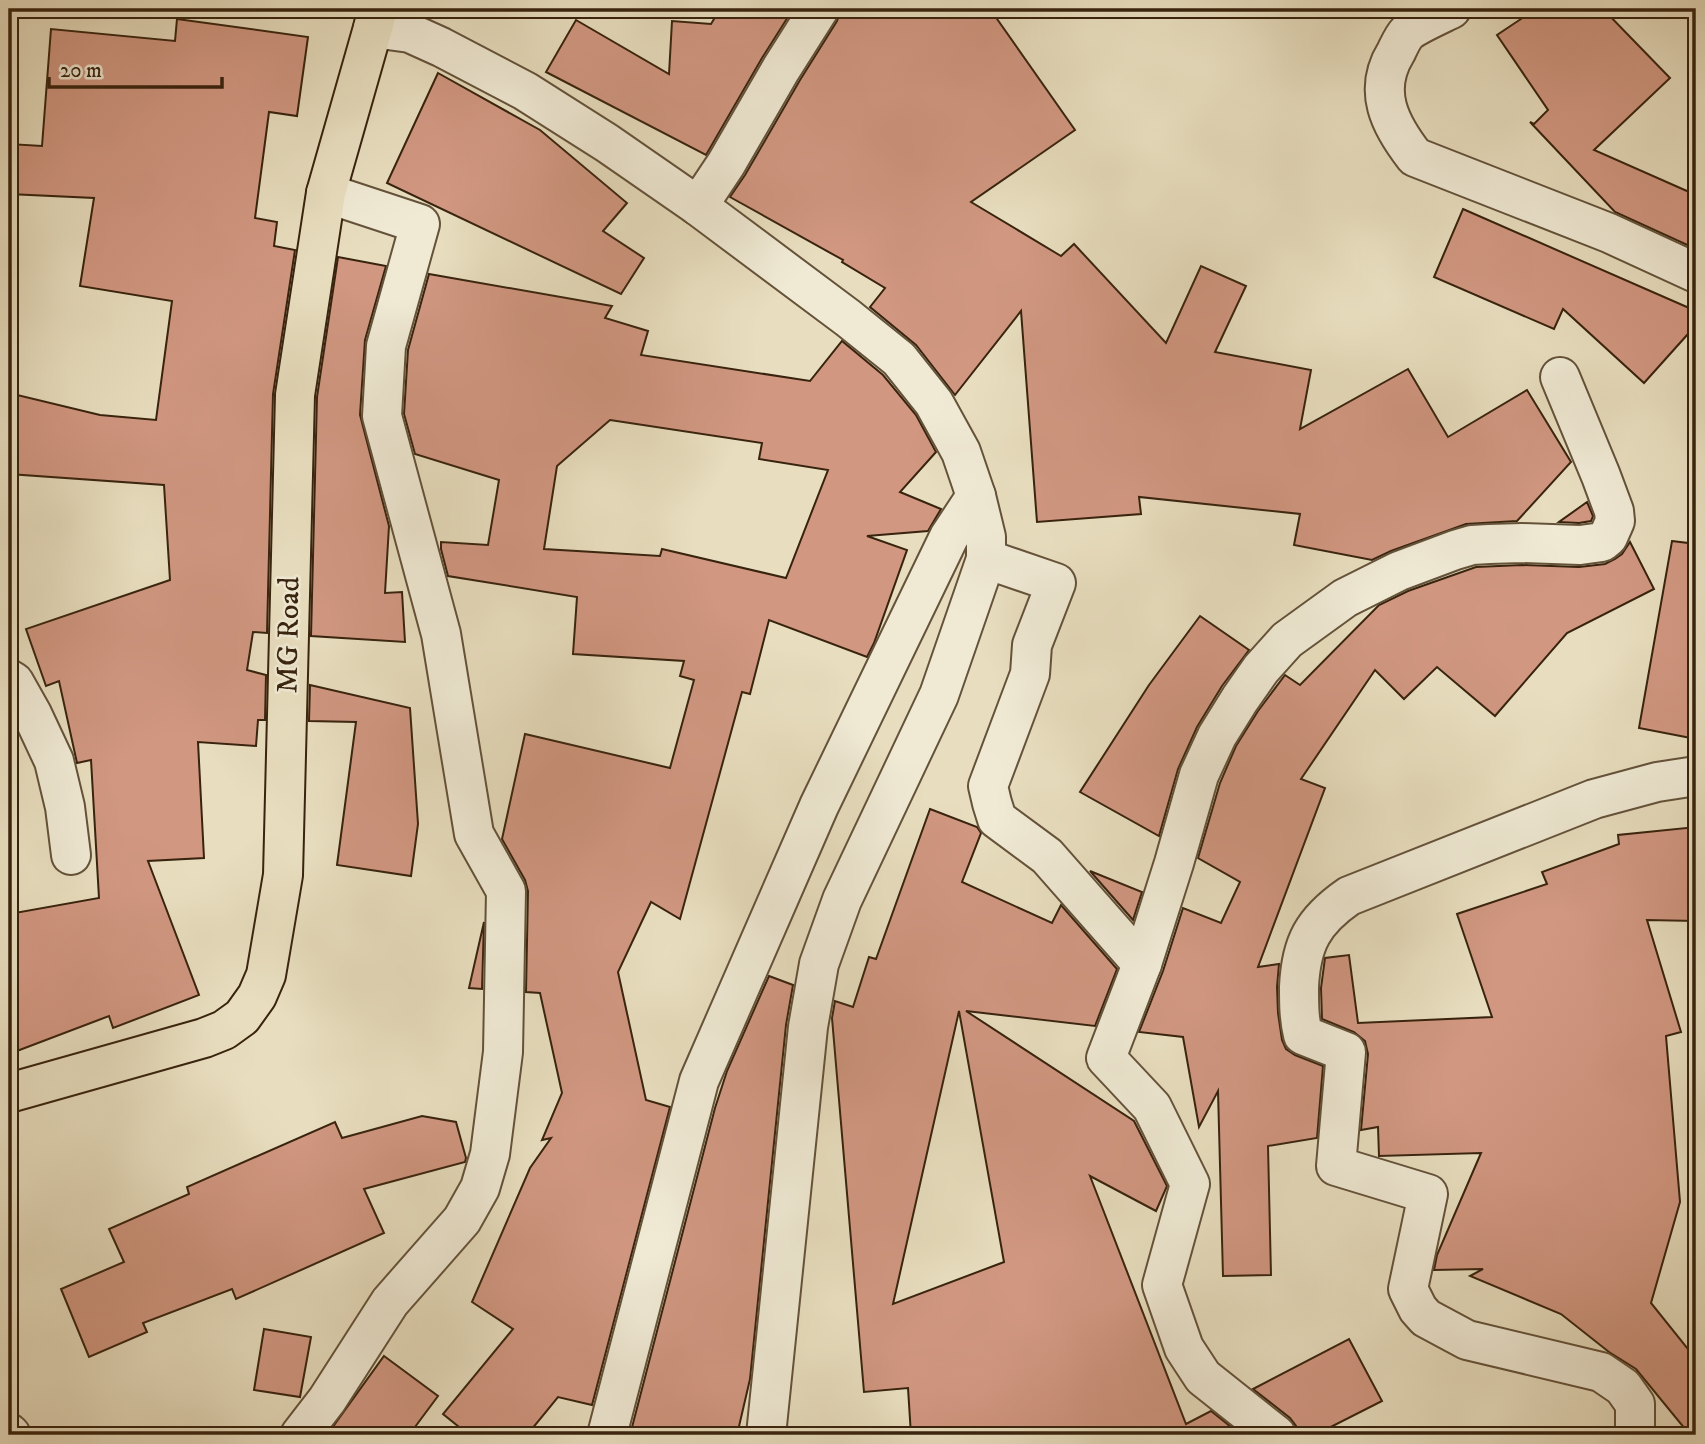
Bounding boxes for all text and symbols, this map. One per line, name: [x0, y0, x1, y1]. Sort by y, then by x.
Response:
scale bar: [49, 46, 222, 90]
text: 20 m: [60, 58, 102, 84]
street label: MG Road: [269, 576, 309, 694]

